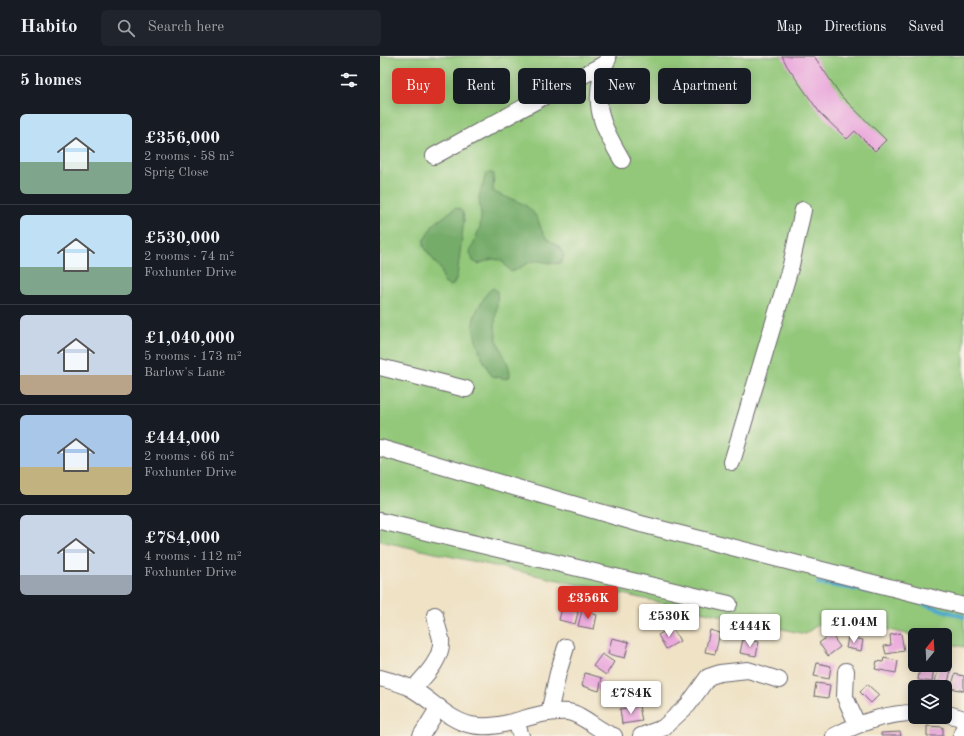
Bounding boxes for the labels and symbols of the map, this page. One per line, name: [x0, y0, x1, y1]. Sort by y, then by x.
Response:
pin: £356K: [560, 586, 616, 620]
pin: £530K: [641, 604, 697, 638]
pin: £1.04M: [821, 610, 887, 644]
pin: £444K: [722, 614, 778, 648]
north arrow: [908, 628, 952, 672]
pin: £784K: [603, 681, 659, 715]

